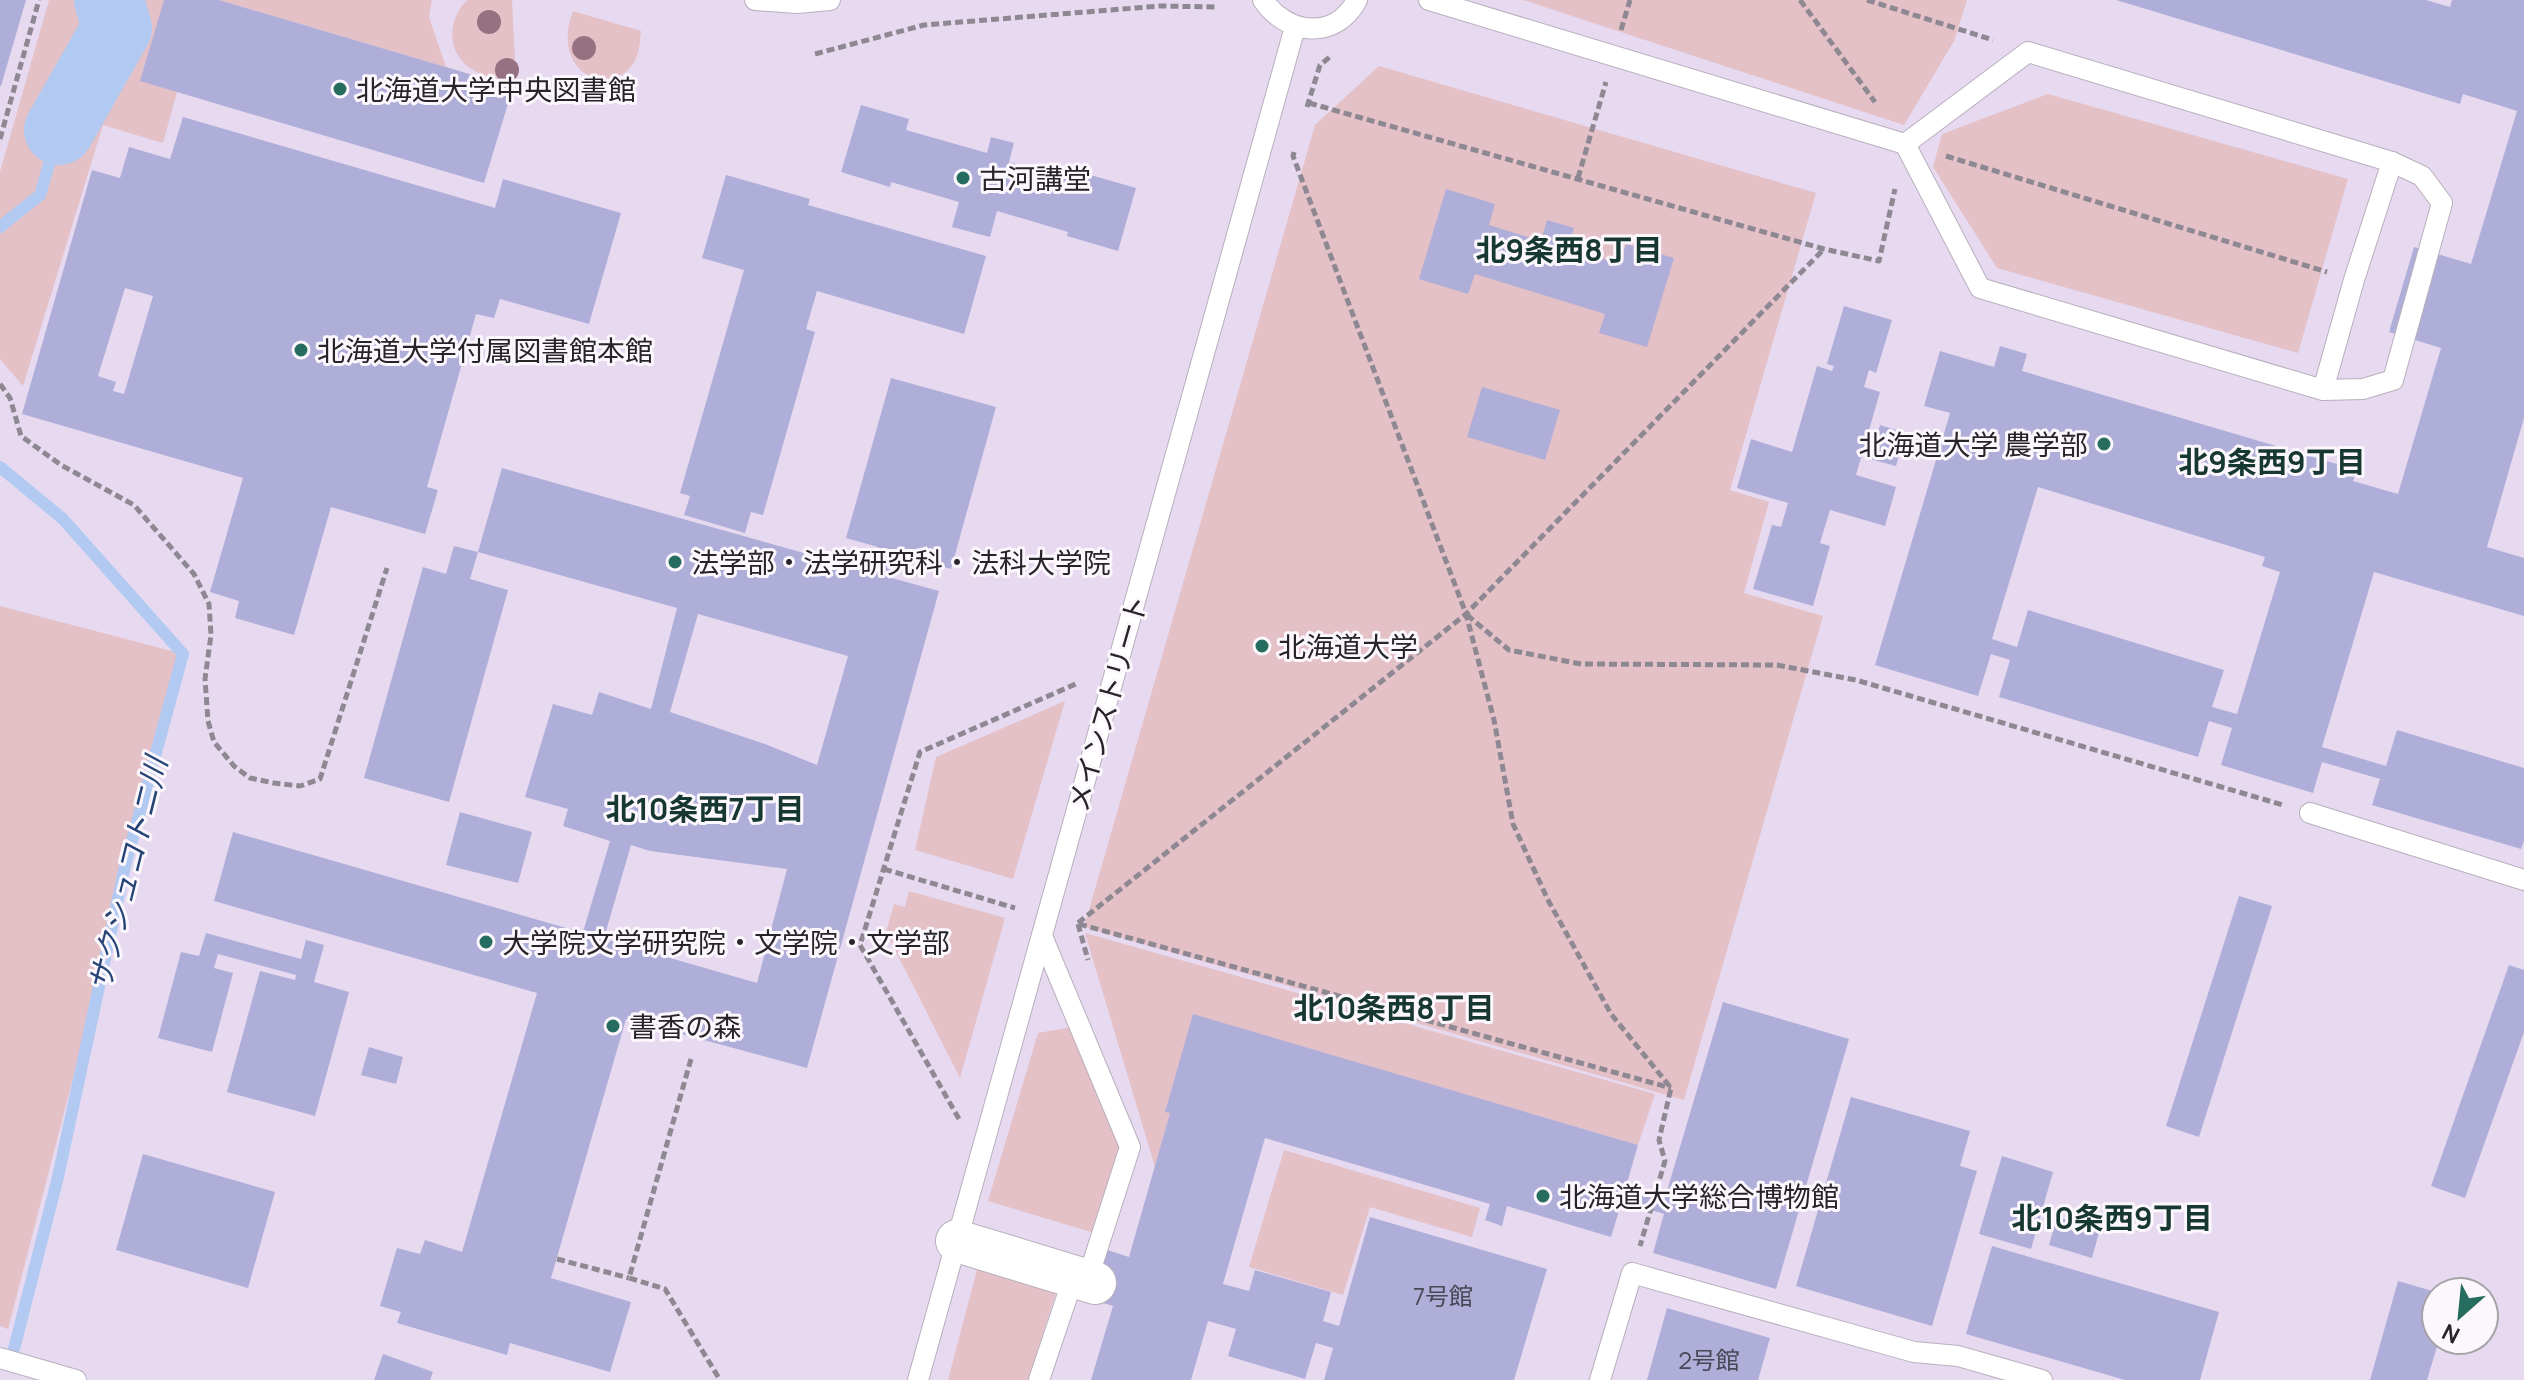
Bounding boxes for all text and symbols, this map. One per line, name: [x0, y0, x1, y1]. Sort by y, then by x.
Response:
place label: 北海道大学中央図書館: [356, 70, 636, 108]
marker: 北海道大学中央図書館: [331, 80, 349, 98]
place label: 古河講堂: [979, 159, 1091, 197]
marker: 古河講堂: [954, 169, 972, 187]
district label: 北9条西8丁目: [1475, 229, 1663, 270]
place label: 北海道大学付属図書館本館: [317, 331, 653, 369]
marker: 北海道大学付属図書館本館: [292, 341, 310, 359]
place label: 北海道大学 農学部: [1858, 425, 2088, 463]
marker: 北海道大学 農学部: [2095, 435, 2113, 453]
district label: 北9条西9丁目: [2178, 441, 2366, 482]
place label: 法学部・法学研究科・法科大学院: [691, 543, 1111, 581]
marker: 法学部・法学研究科・法科大学院: [666, 553, 684, 571]
street label: メインストリート: [1058, 590, 1156, 816]
place label: 北海道大学: [1278, 627, 1418, 665]
marker: 北海道大学: [1253, 637, 1271, 655]
water label: サクシュコトニ川: [78, 750, 177, 995]
district label: 北10条西7丁目: [606, 788, 804, 829]
place label: 大学院文学研究院・文学院・文学部: [502, 923, 950, 961]
marker: 大学院文学研究院・文学院・文学部: [477, 933, 495, 951]
district label: 北10条西8丁目: [1293, 987, 1495, 1028]
place label: 書香の森: [629, 1007, 741, 1045]
marker: 書香の森: [604, 1017, 622, 1035]
place label: 北海道大学総合博物館: [1559, 1177, 1839, 1215]
marker: 北海道大学総合博物館: [1534, 1187, 1552, 1205]
district label: 北10条西9丁目: [2011, 1197, 2213, 1238]
north arrow: [2420, 1276, 2500, 1356]
house number: 7号館: [1413, 1279, 1473, 1312]
text: N: [2437, 1317, 2465, 1351]
house number: 2号館: [1678, 1343, 1740, 1376]

